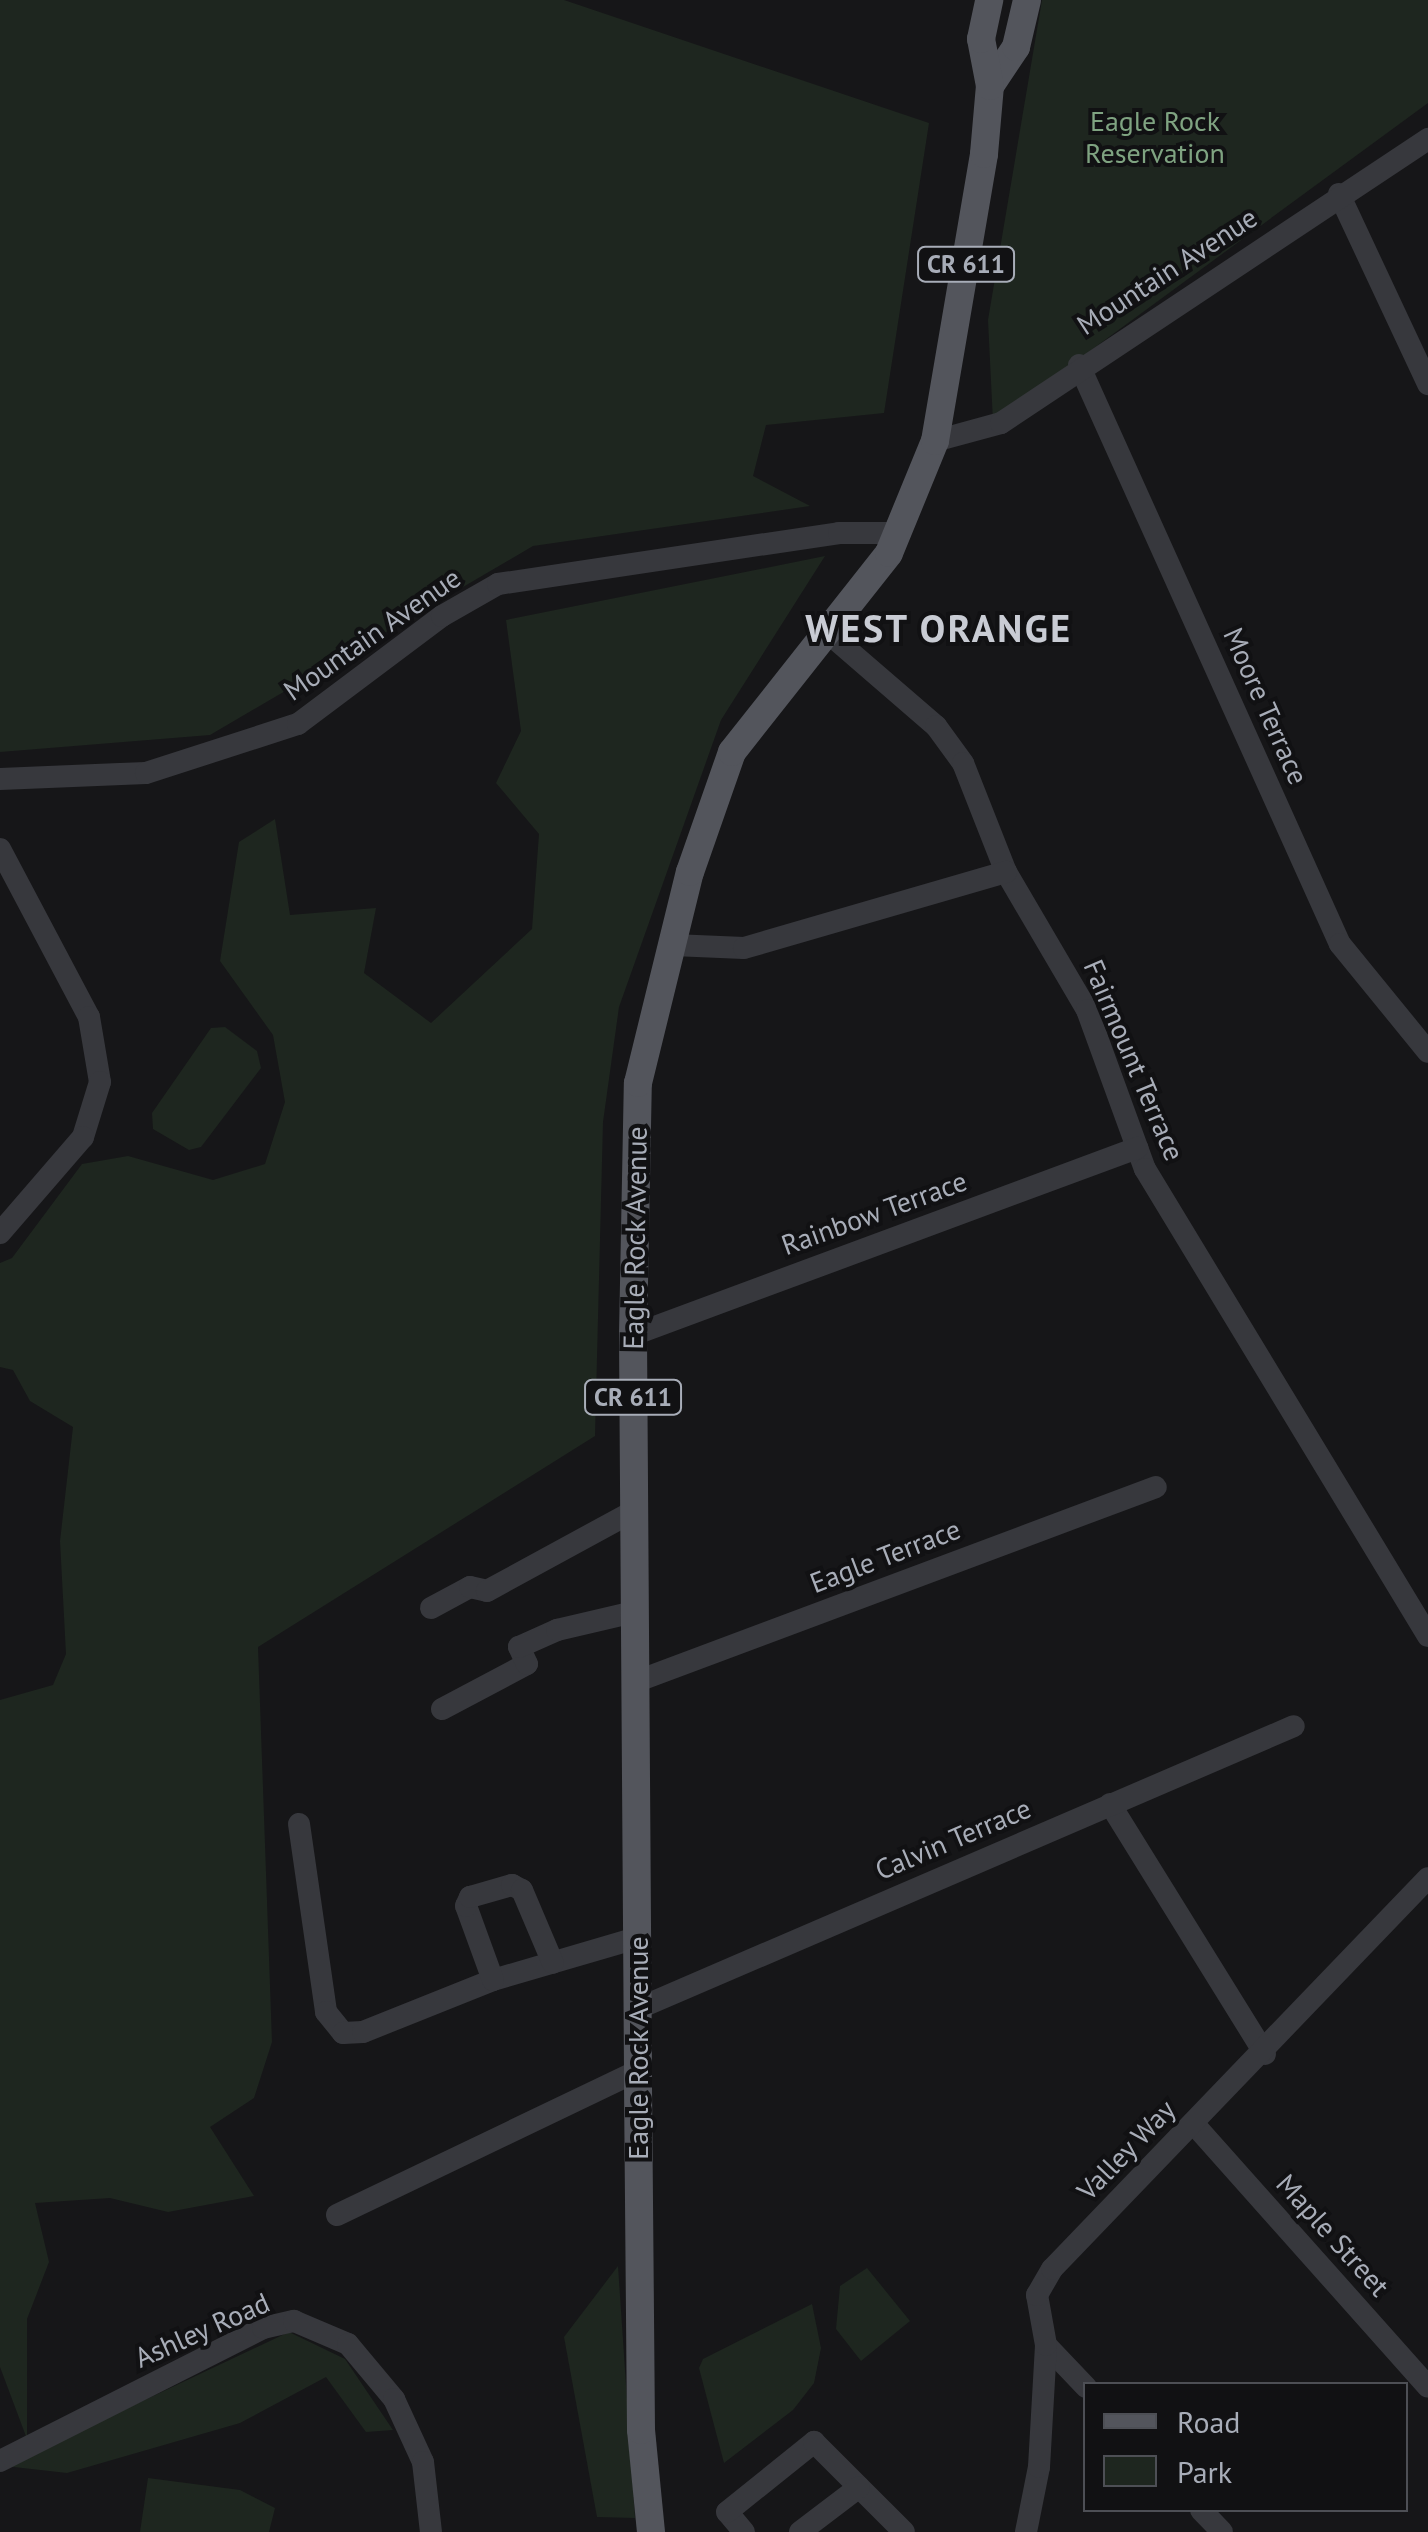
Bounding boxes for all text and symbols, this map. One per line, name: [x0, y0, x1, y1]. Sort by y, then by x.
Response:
park label: Eagle Rock Reservation: [1085, 104, 1225, 170]
street label: Mountain Avenue: [1070, 200, 1264, 342]
road number: CR 611: [916, 244, 1016, 284]
street label: Mountain Avenue: [277, 560, 467, 708]
district label: WEST ORANGE: [804, 605, 1074, 651]
street label: Moore Terrace: [1216, 622, 1316, 790]
street label: Fairmount Terrace: [1076, 954, 1192, 1166]
street label: Eagle Rock Avenue: [616, 1125, 654, 1351]
street label: Rainbow Terrace: [776, 1164, 972, 1262]
road number: CR 611: [583, 1377, 683, 1417]
street label: Eagle Terrace: [805, 1512, 965, 1600]
street label: Calvin Terrace: [870, 1791, 1036, 1887]
street label: Eagle Rock Avenue: [621, 1935, 655, 2161]
street label: Valley Way: [1070, 2092, 1182, 2208]
street label: Maple Street: [1269, 2167, 1397, 2303]
street label: Ashley Road: [129, 2285, 275, 2375]
legend: [1083, 2382, 1408, 2512]
text: Road: [1177, 2402, 1241, 2441]
text: Park: [1177, 2452, 1232, 2491]

